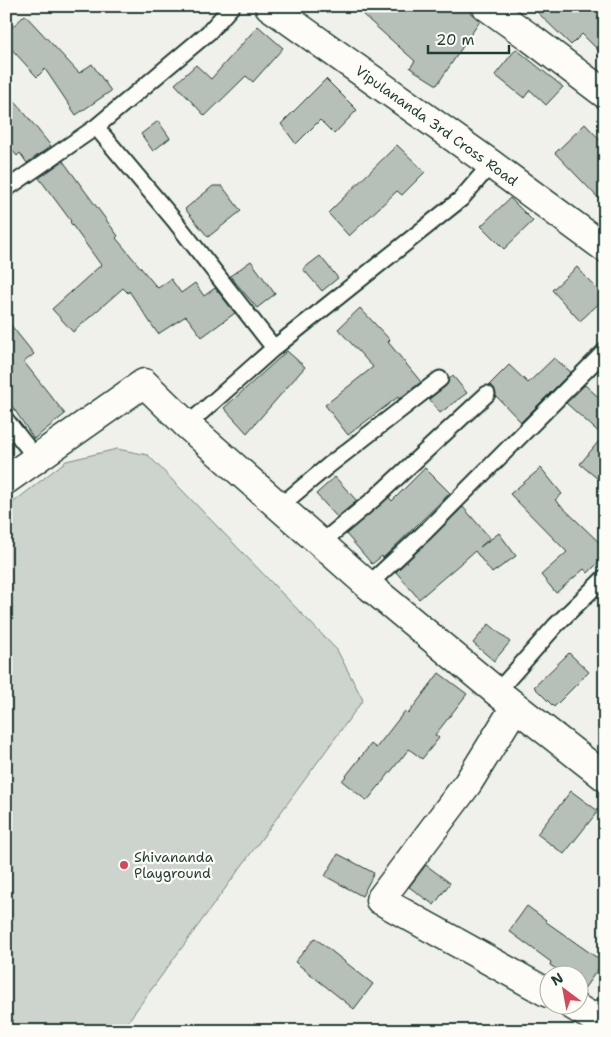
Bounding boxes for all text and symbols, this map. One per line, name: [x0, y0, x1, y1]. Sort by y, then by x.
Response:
scale bar: [428, 22, 510, 54]
text: 20 m: [436, 30, 475, 50]
street label: Vipulananda 3rd Cross Road: [352, 61, 522, 190]
place label: Shivananda Playground: [134, 848, 214, 882]
marker: Shivananda Playground: [118, 859, 130, 871]
north arrow: [538, 964, 588, 1014]
text: N: [548, 968, 567, 990]

